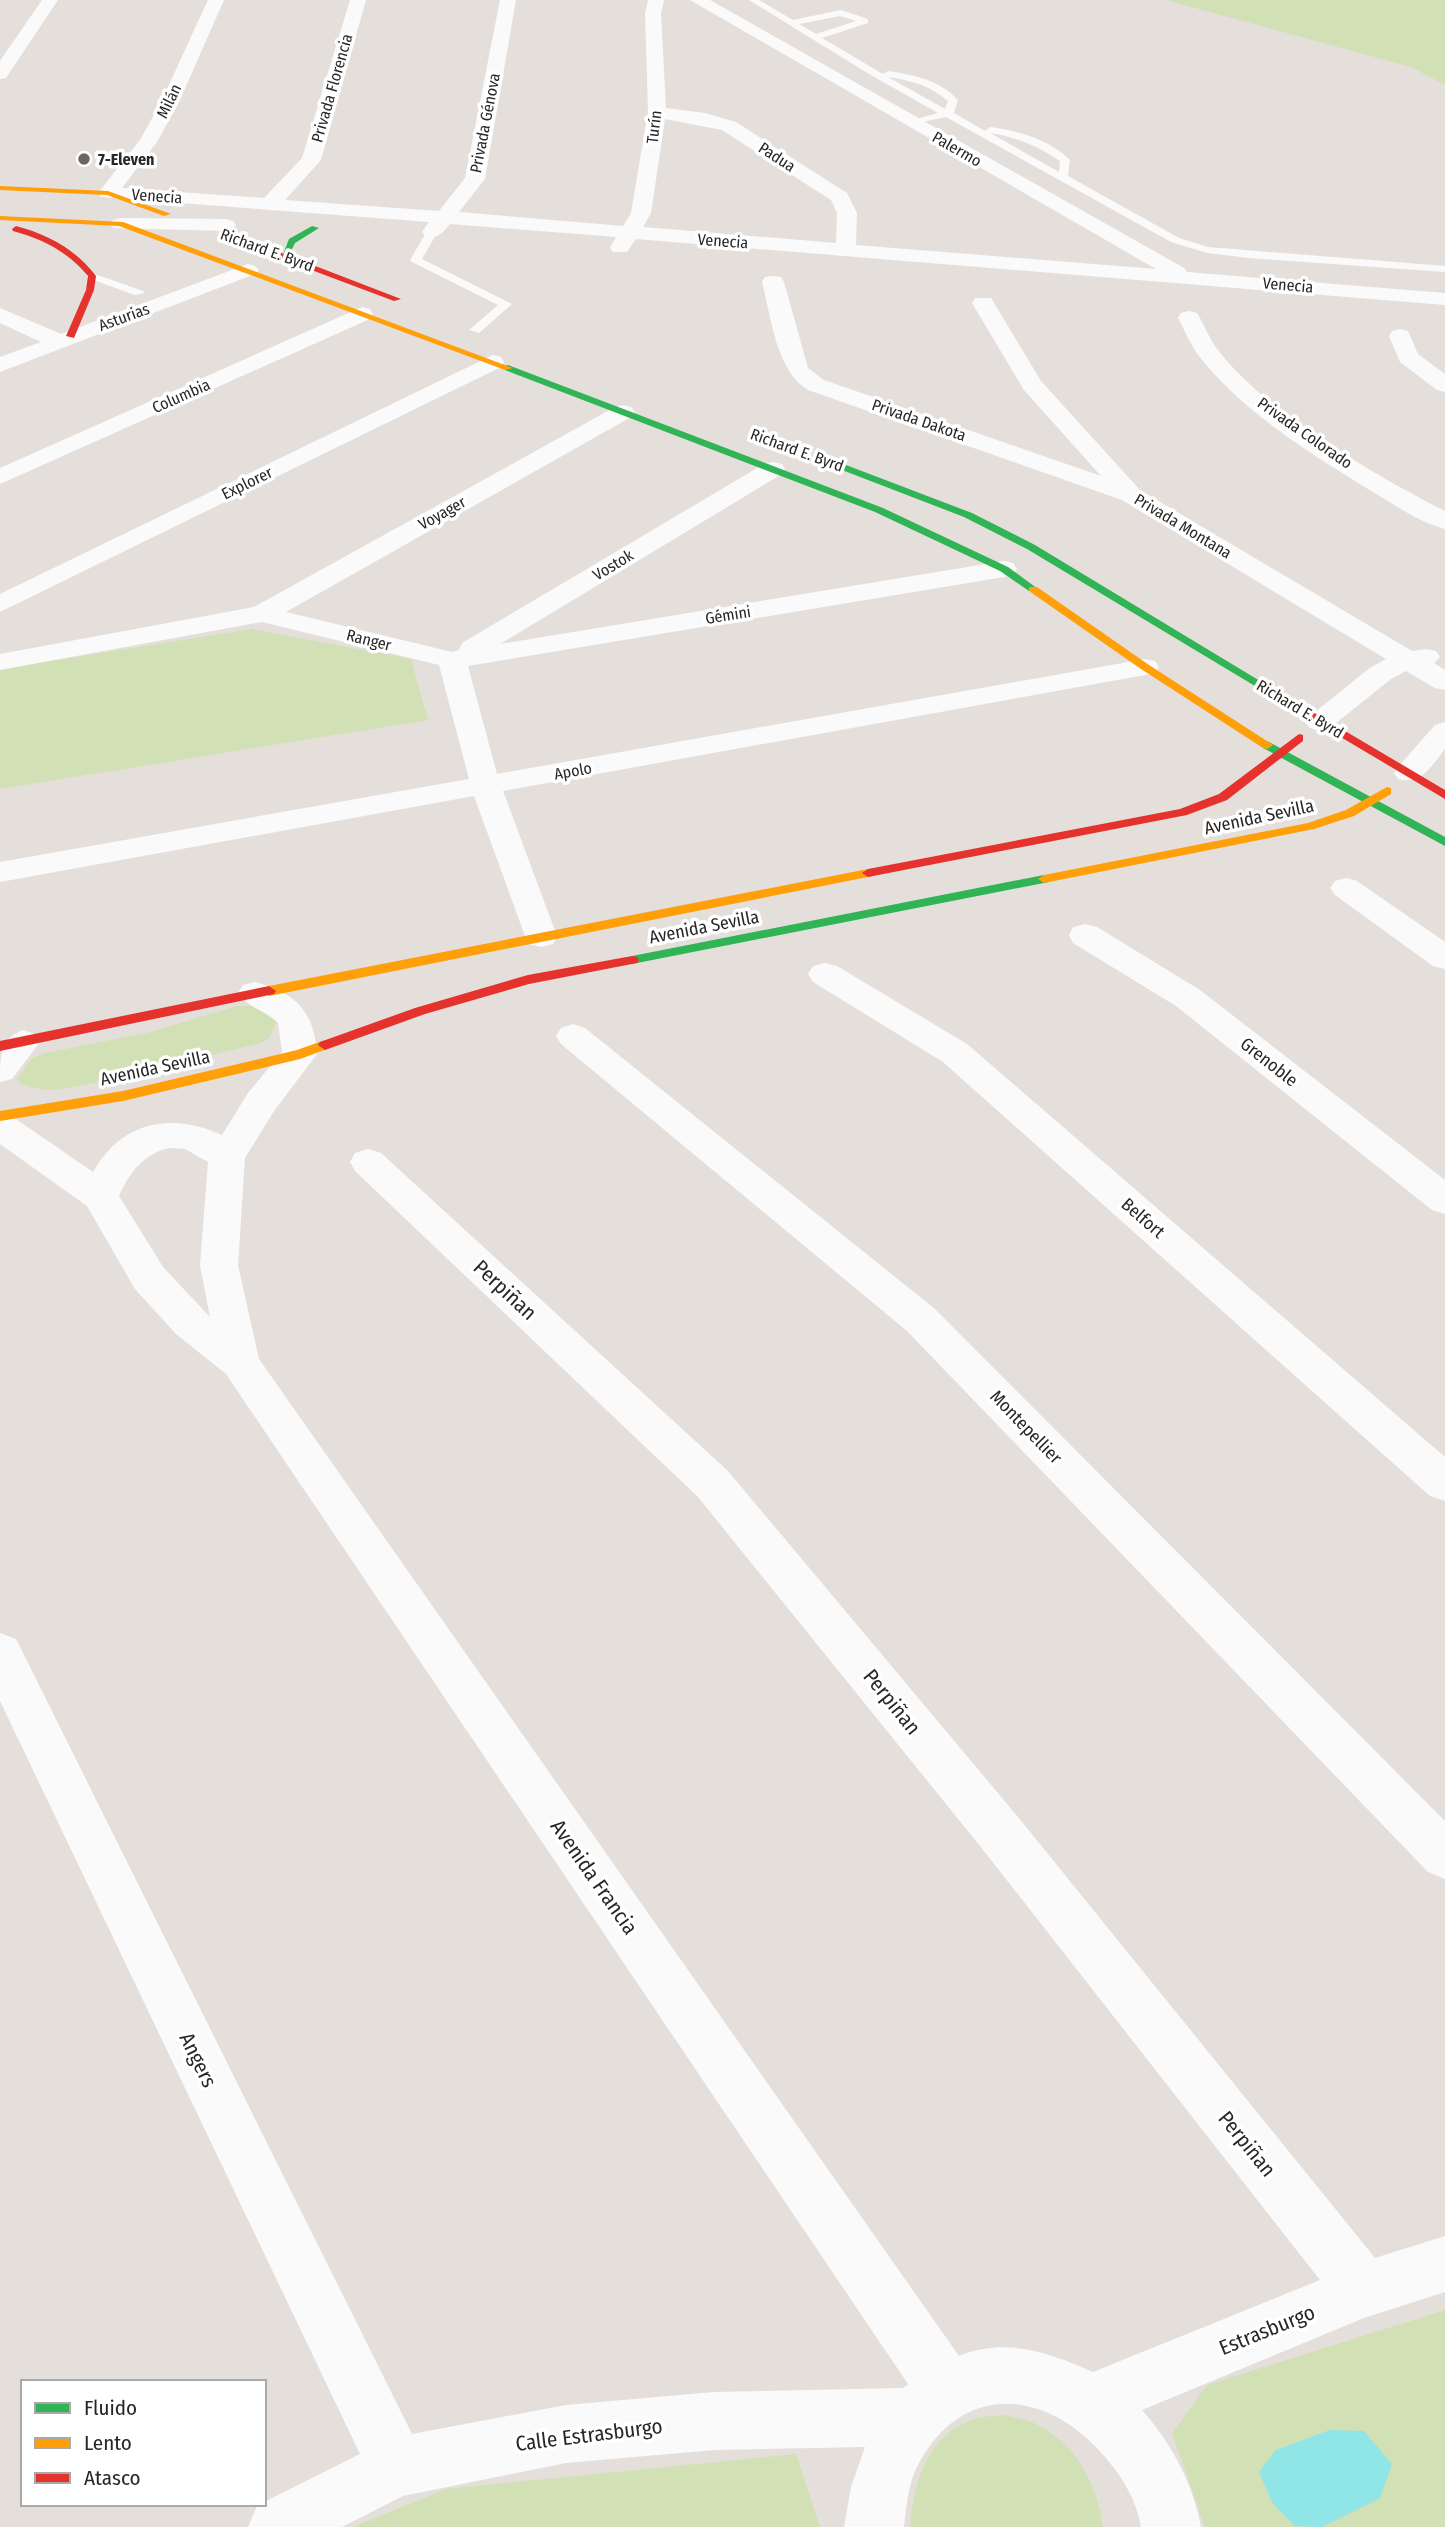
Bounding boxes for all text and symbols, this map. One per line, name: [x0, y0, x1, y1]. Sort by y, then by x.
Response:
street label: Privada Florencia: [307, 31, 357, 145]
street label: Privada Génova: [466, 71, 504, 174]
street label: Milán: [153, 81, 185, 121]
street label: Turín: [643, 109, 665, 145]
street label: Palermo: [929, 127, 985, 171]
street label: Padua: [755, 138, 799, 176]
place label: 7-Eleven: [98, 150, 154, 169]
marker: 7-Eleven: [76, 151, 92, 167]
street label: Venecia: [131, 185, 183, 207]
street label: Richard E. Byrd: [218, 224, 316, 276]
street label: Venecia: [697, 230, 749, 252]
street label: Venecia: [1262, 273, 1314, 297]
street label: Asturias: [96, 299, 152, 335]
street label: Columbia: [149, 375, 213, 417]
street label: Privada Colorado: [1254, 393, 1356, 473]
street label: Privada Dakota: [869, 395, 969, 445]
street label: Richard E. Byrd: [748, 424, 846, 476]
street label: Explorer: [218, 462, 276, 503]
street label: Privada Montana: [1131, 490, 1235, 563]
street label: Voyager: [415, 492, 469, 534]
street label: Vostok: [589, 545, 637, 584]
street label: Gémini: [704, 602, 752, 628]
street label: Ranger: [345, 625, 394, 655]
street label: Richard E. Byrd: [1253, 676, 1347, 742]
street label: Apolo: [553, 758, 593, 784]
street label: Avenida Sevilla: [1202, 795, 1316, 839]
street label: Avenida Sevilla: [647, 906, 761, 948]
street label: Grenoble: [1236, 1033, 1302, 1091]
street label: Avenida Sevilla: [98, 1046, 212, 1090]
street label: Belfort: [1117, 1193, 1169, 1243]
street label: Perpiñan: [468, 1254, 542, 1326]
street label: Montepellier: [985, 1386, 1067, 1469]
street label: Perpiñan: [858, 1664, 926, 1740]
street label: Avenida Francia: [545, 1814, 643, 1940]
street label: Angers: [174, 2028, 222, 2092]
street label: Perpiñan: [1213, 2106, 1281, 2182]
street label: Estrasburgo: [1215, 2299, 1319, 2361]
legend: [21, 2380, 266, 2506]
text: Fluido: [84, 2395, 137, 2421]
street label: Calle Estrasburgo: [514, 2413, 664, 2457]
text: Lento: [84, 2430, 132, 2456]
text: Atasco: [84, 2465, 141, 2491]

